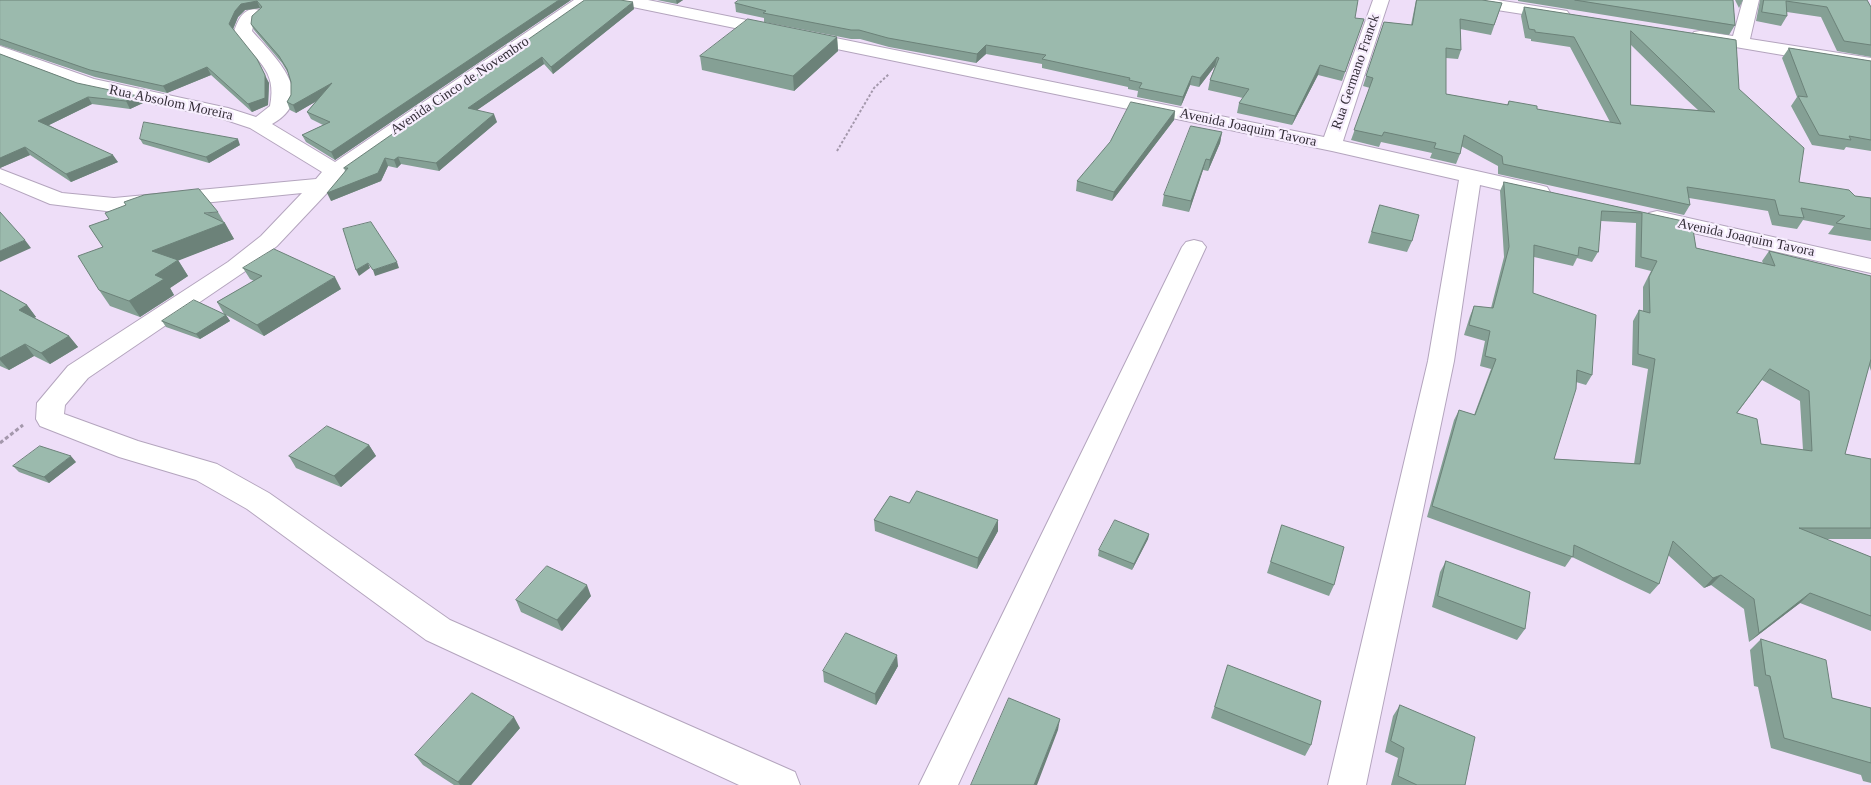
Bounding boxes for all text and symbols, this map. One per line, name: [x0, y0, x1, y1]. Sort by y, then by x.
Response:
street label: Rua Germano Franck: [1328, 12, 1384, 132]
street label: Avenida Cinco de Novembro: [388, 33, 532, 139]
street label: Rua Absolom Moreira: [108, 82, 234, 124]
street label: Avenida Joaquim Tavora: [1178, 105, 1318, 151]
street label: Avenida Joaquim Tavora: [1676, 215, 1816, 261]

